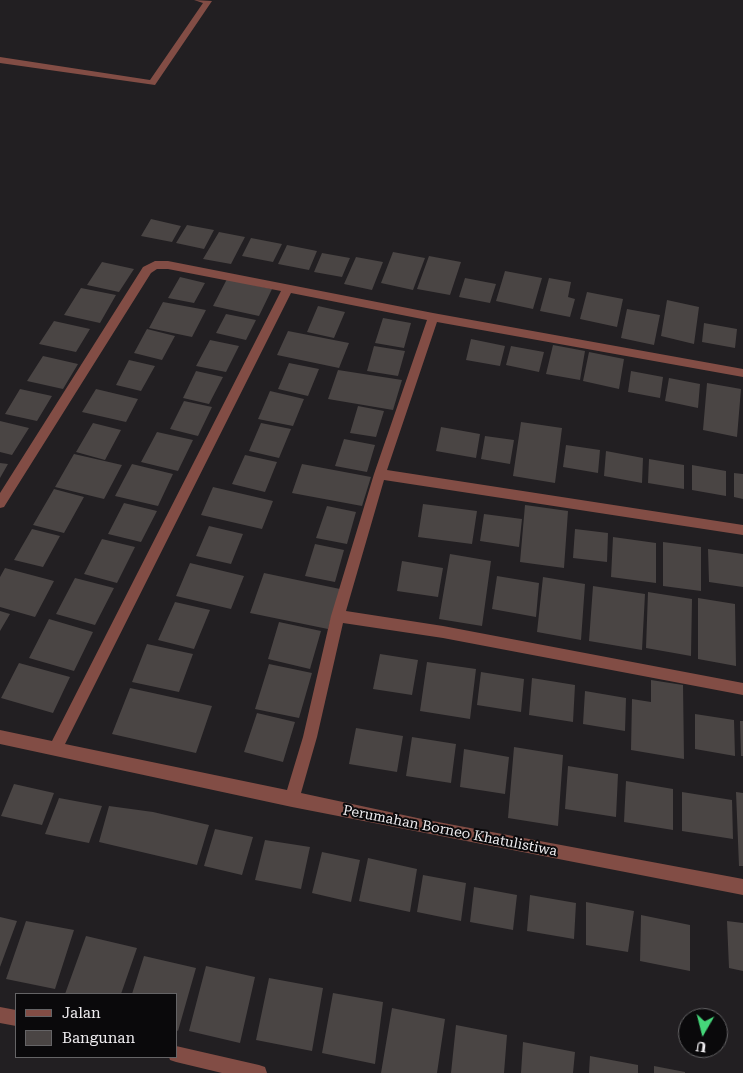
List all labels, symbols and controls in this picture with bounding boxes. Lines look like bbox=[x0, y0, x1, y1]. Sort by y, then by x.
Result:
street label: Perumahan Borneo Khatulistiwa bbox=[341, 802, 559, 860]
legend bbox=[15, 993, 178, 1058]
text: Jalan bbox=[62, 1004, 101, 1022]
north arrow bbox=[678, 1008, 728, 1058]
text: Bangunan bbox=[62, 1029, 135, 1047]
text: U bbox=[695, 1038, 708, 1056]

